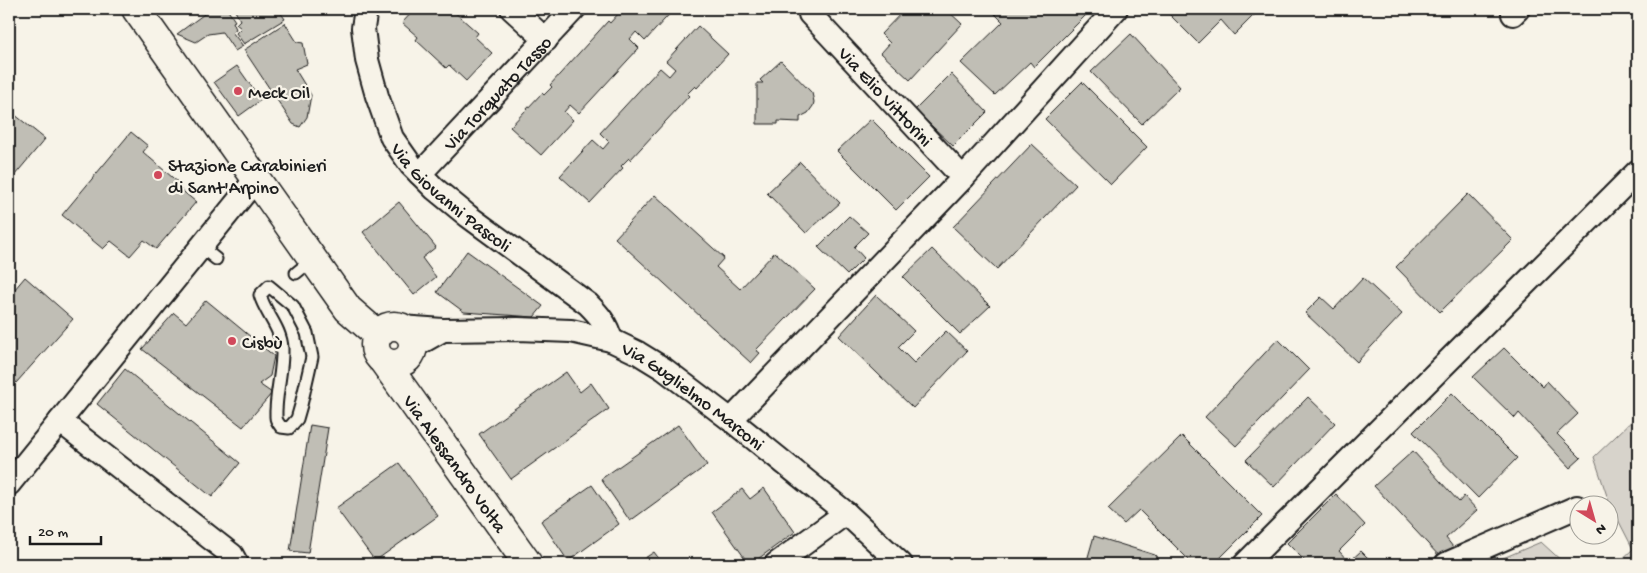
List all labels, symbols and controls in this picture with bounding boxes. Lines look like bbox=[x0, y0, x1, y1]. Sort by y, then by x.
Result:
street label: Via Torquato Tasso bbox=[439, 32, 558, 157]
street label: Via Elio Vittorini bbox=[831, 43, 936, 153]
place label: Meck Oil bbox=[248, 83, 310, 106]
marker: Meck Oil bbox=[232, 85, 244, 97]
street label: Via Giovanni Pascoli bbox=[383, 139, 515, 259]
place label: Stazione Carabinieri di Sant'Arpino bbox=[168, 156, 327, 201]
marker: Stazione Carabinieri di Sant'Arpino bbox=[152, 169, 164, 181]
place label: Cisbù bbox=[242, 333, 282, 356]
marker: Cisbù bbox=[226, 335, 238, 347]
street label: Via Guglielmo Marconi bbox=[616, 338, 768, 457]
street label: Via Alessandro Volta bbox=[396, 391, 511, 540]
north arrow bbox=[1570, 496, 1620, 546]
scale bar bbox=[30, 513, 101, 545]
text: N bbox=[1592, 519, 1609, 538]
text: 20 m bbox=[38, 524, 68, 542]

